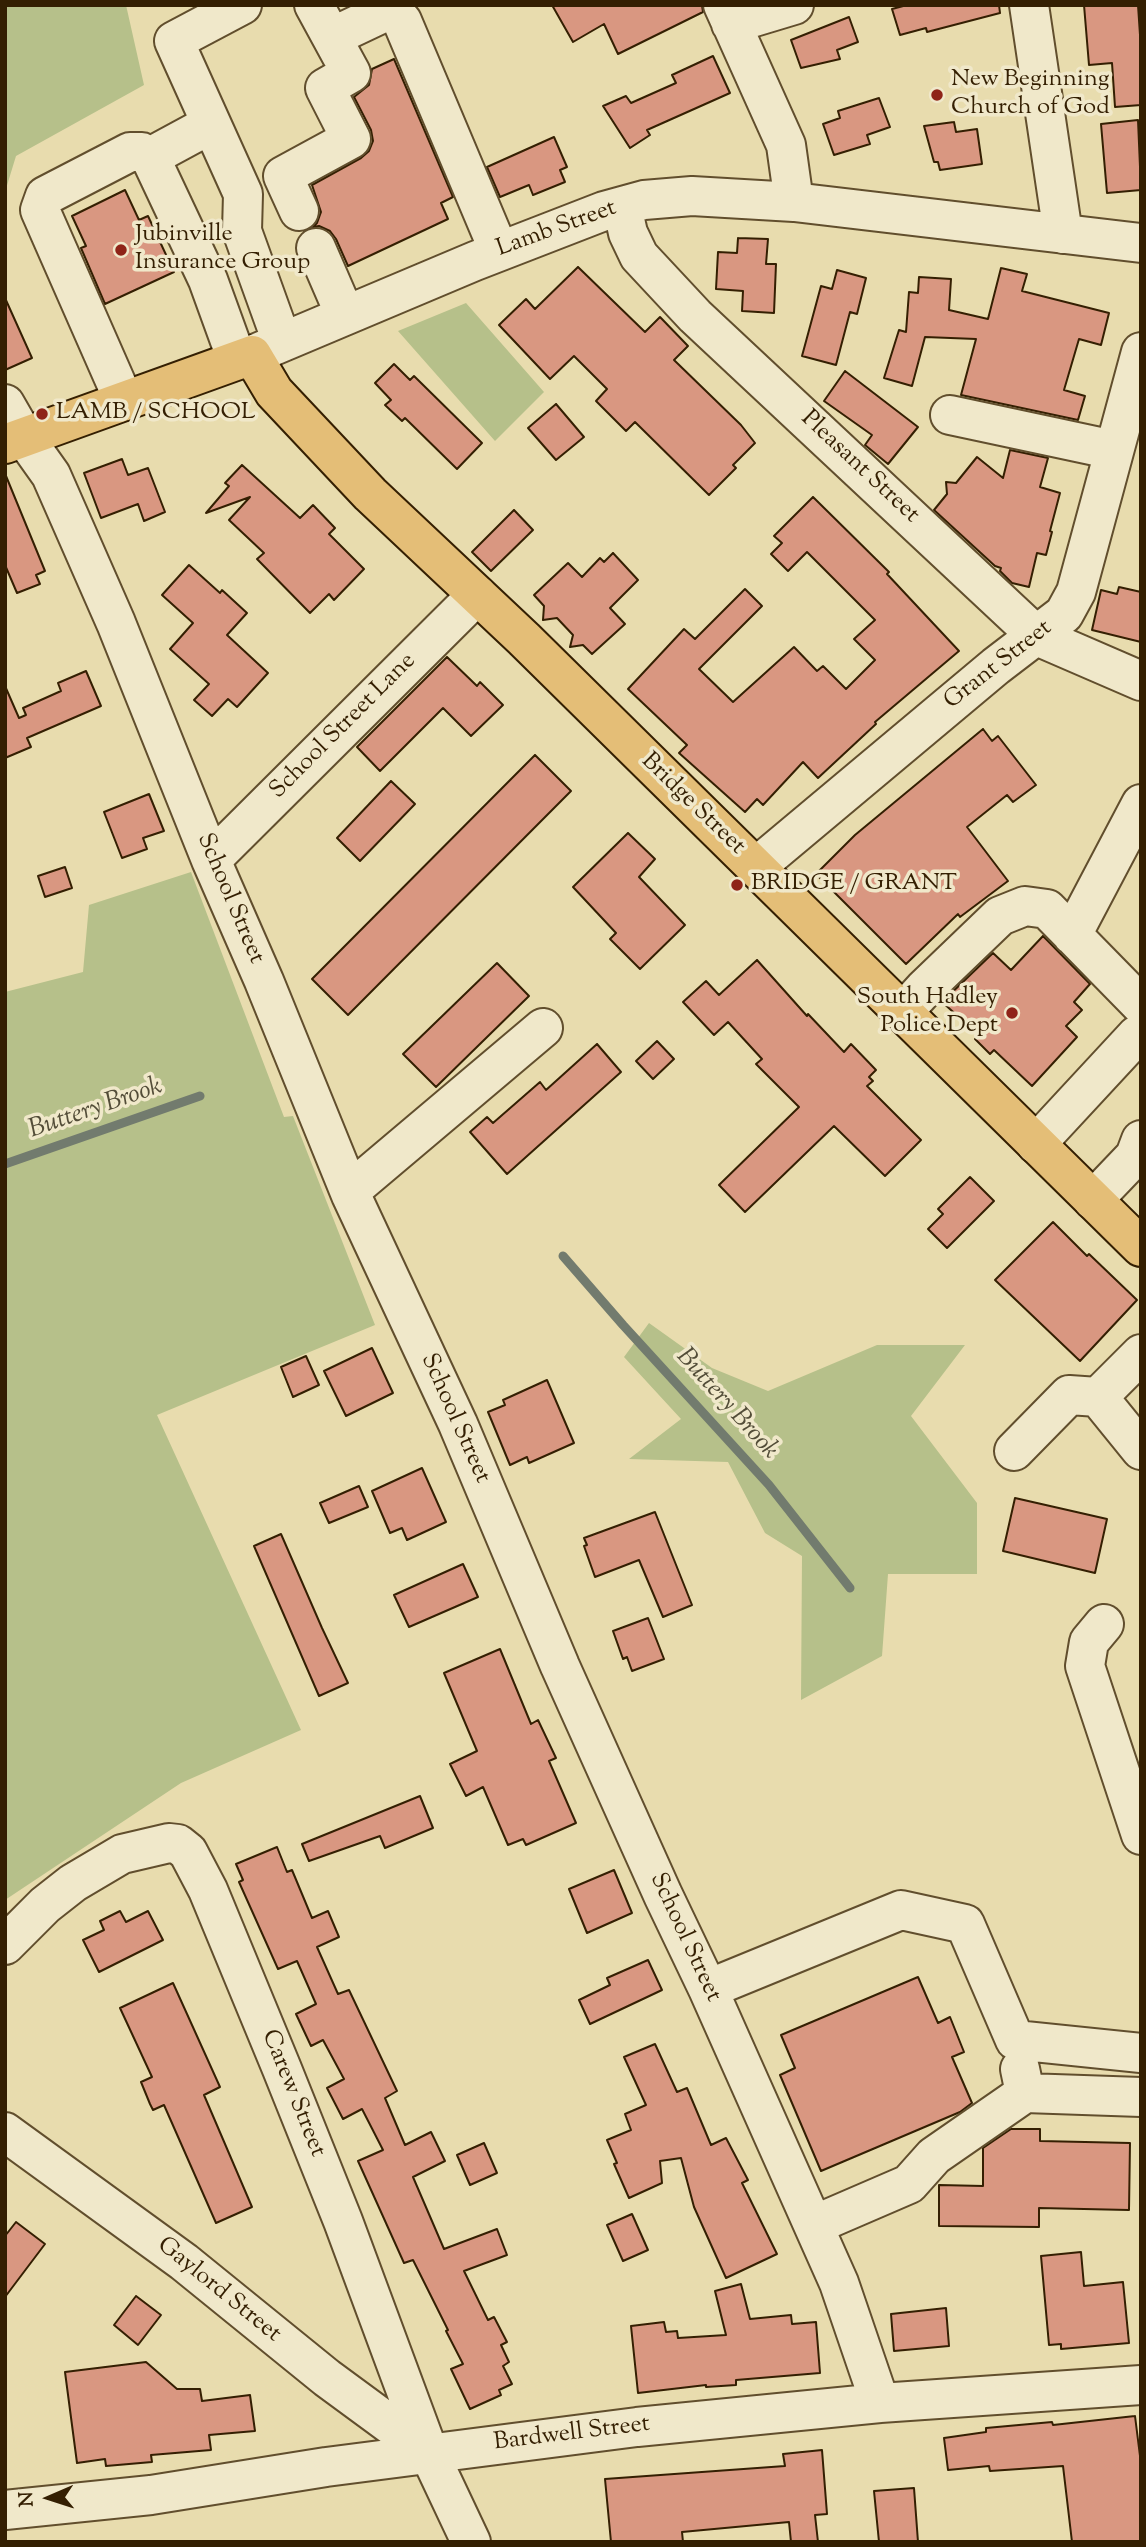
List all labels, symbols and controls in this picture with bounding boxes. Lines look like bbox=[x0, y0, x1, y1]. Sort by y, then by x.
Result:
place label: New Beginning Church of God bbox=[951, 67, 1110, 123]
marker: New Beginning Church of God bbox=[929, 87, 945, 103]
street label: Lamb Street bbox=[493, 195, 621, 265]
place label: Jubinville Insurance Group bbox=[135, 222, 310, 278]
marker: Jubinville Insurance Group bbox=[113, 242, 129, 258]
place label: LAMB / SCHOOL bbox=[56, 400, 255, 428]
marker: LAMB / SCHOOL bbox=[34, 406, 50, 422]
street label: Pleasant Street bbox=[794, 406, 924, 530]
street label: Grant Street bbox=[939, 615, 1059, 717]
street label: School Street Lane bbox=[265, 648, 423, 806]
street label: Bridge Street bbox=[634, 748, 750, 862]
street label: School Street bbox=[189, 829, 269, 969]
place label: BRIDGE / GRANT bbox=[751, 871, 957, 899]
marker: BRIDGE / GRANT bbox=[729, 877, 745, 893]
place label: South Hadley Police Dept bbox=[857, 985, 998, 1041]
marker: South Hadley Police Dept bbox=[1004, 1005, 1020, 1021]
water label: Buttery Brook bbox=[25, 1073, 167, 1147]
water label: Buttery Brook bbox=[668, 1343, 784, 1467]
street label: School Street bbox=[413, 1350, 495, 1488]
street label: School Street bbox=[642, 1869, 726, 2007]
street label: Carew Street bbox=[253, 2026, 331, 2162]
street label: Gaylord Street bbox=[150, 2232, 286, 2350]
street label: Bardwell Street bbox=[492, 2411, 652, 2459]
north arrow bbox=[14, 2463, 84, 2533]
text: N bbox=[14, 2491, 41, 2507]

